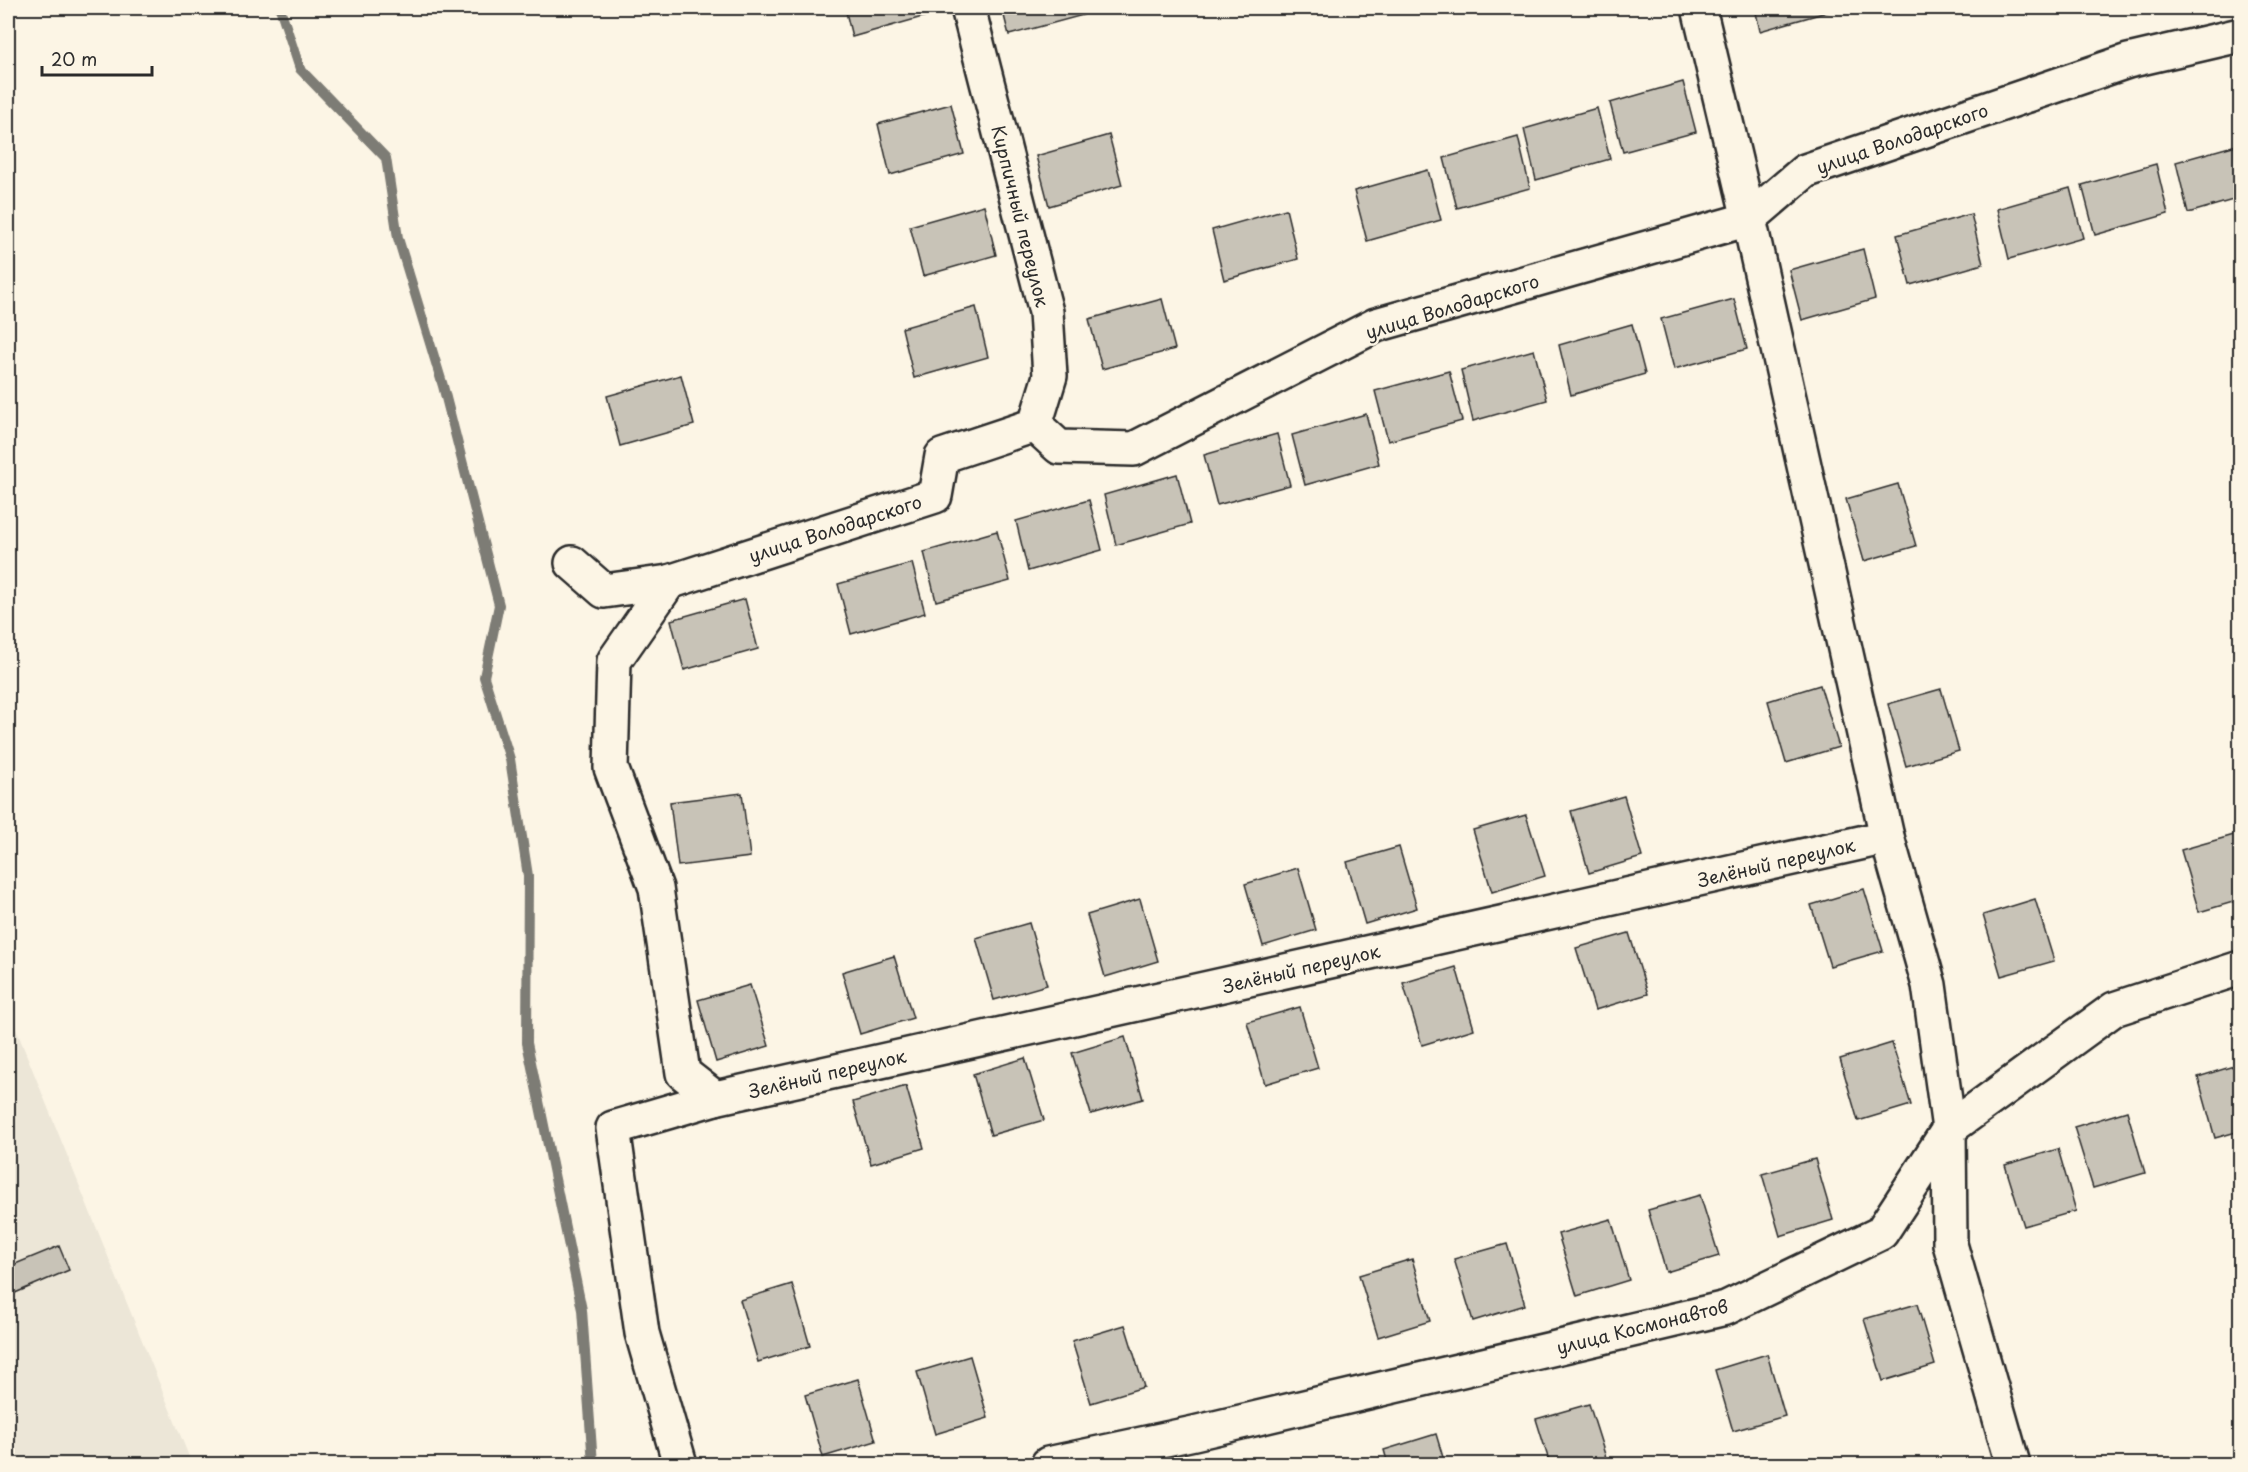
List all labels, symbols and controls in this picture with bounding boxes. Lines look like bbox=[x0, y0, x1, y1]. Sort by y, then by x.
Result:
scale bar bbox=[42, 39, 152, 77]
text: 20 m bbox=[51, 45, 97, 72]
street label: улица Володарского bbox=[1812, 96, 1992, 180]
street label: Кирпичный переулок bbox=[985, 122, 1057, 310]
street label: улица Володарского bbox=[1362, 267, 1542, 345]
street label: улица Володарского bbox=[745, 487, 925, 569]
street label: Зелёный переулок bbox=[1695, 831, 1858, 893]
street label: Зелёный переулок bbox=[1220, 937, 1383, 999]
street label: Зелёный переулок bbox=[746, 1042, 909, 1104]
street label: улица Космонавтов bbox=[1553, 1292, 1731, 1360]

